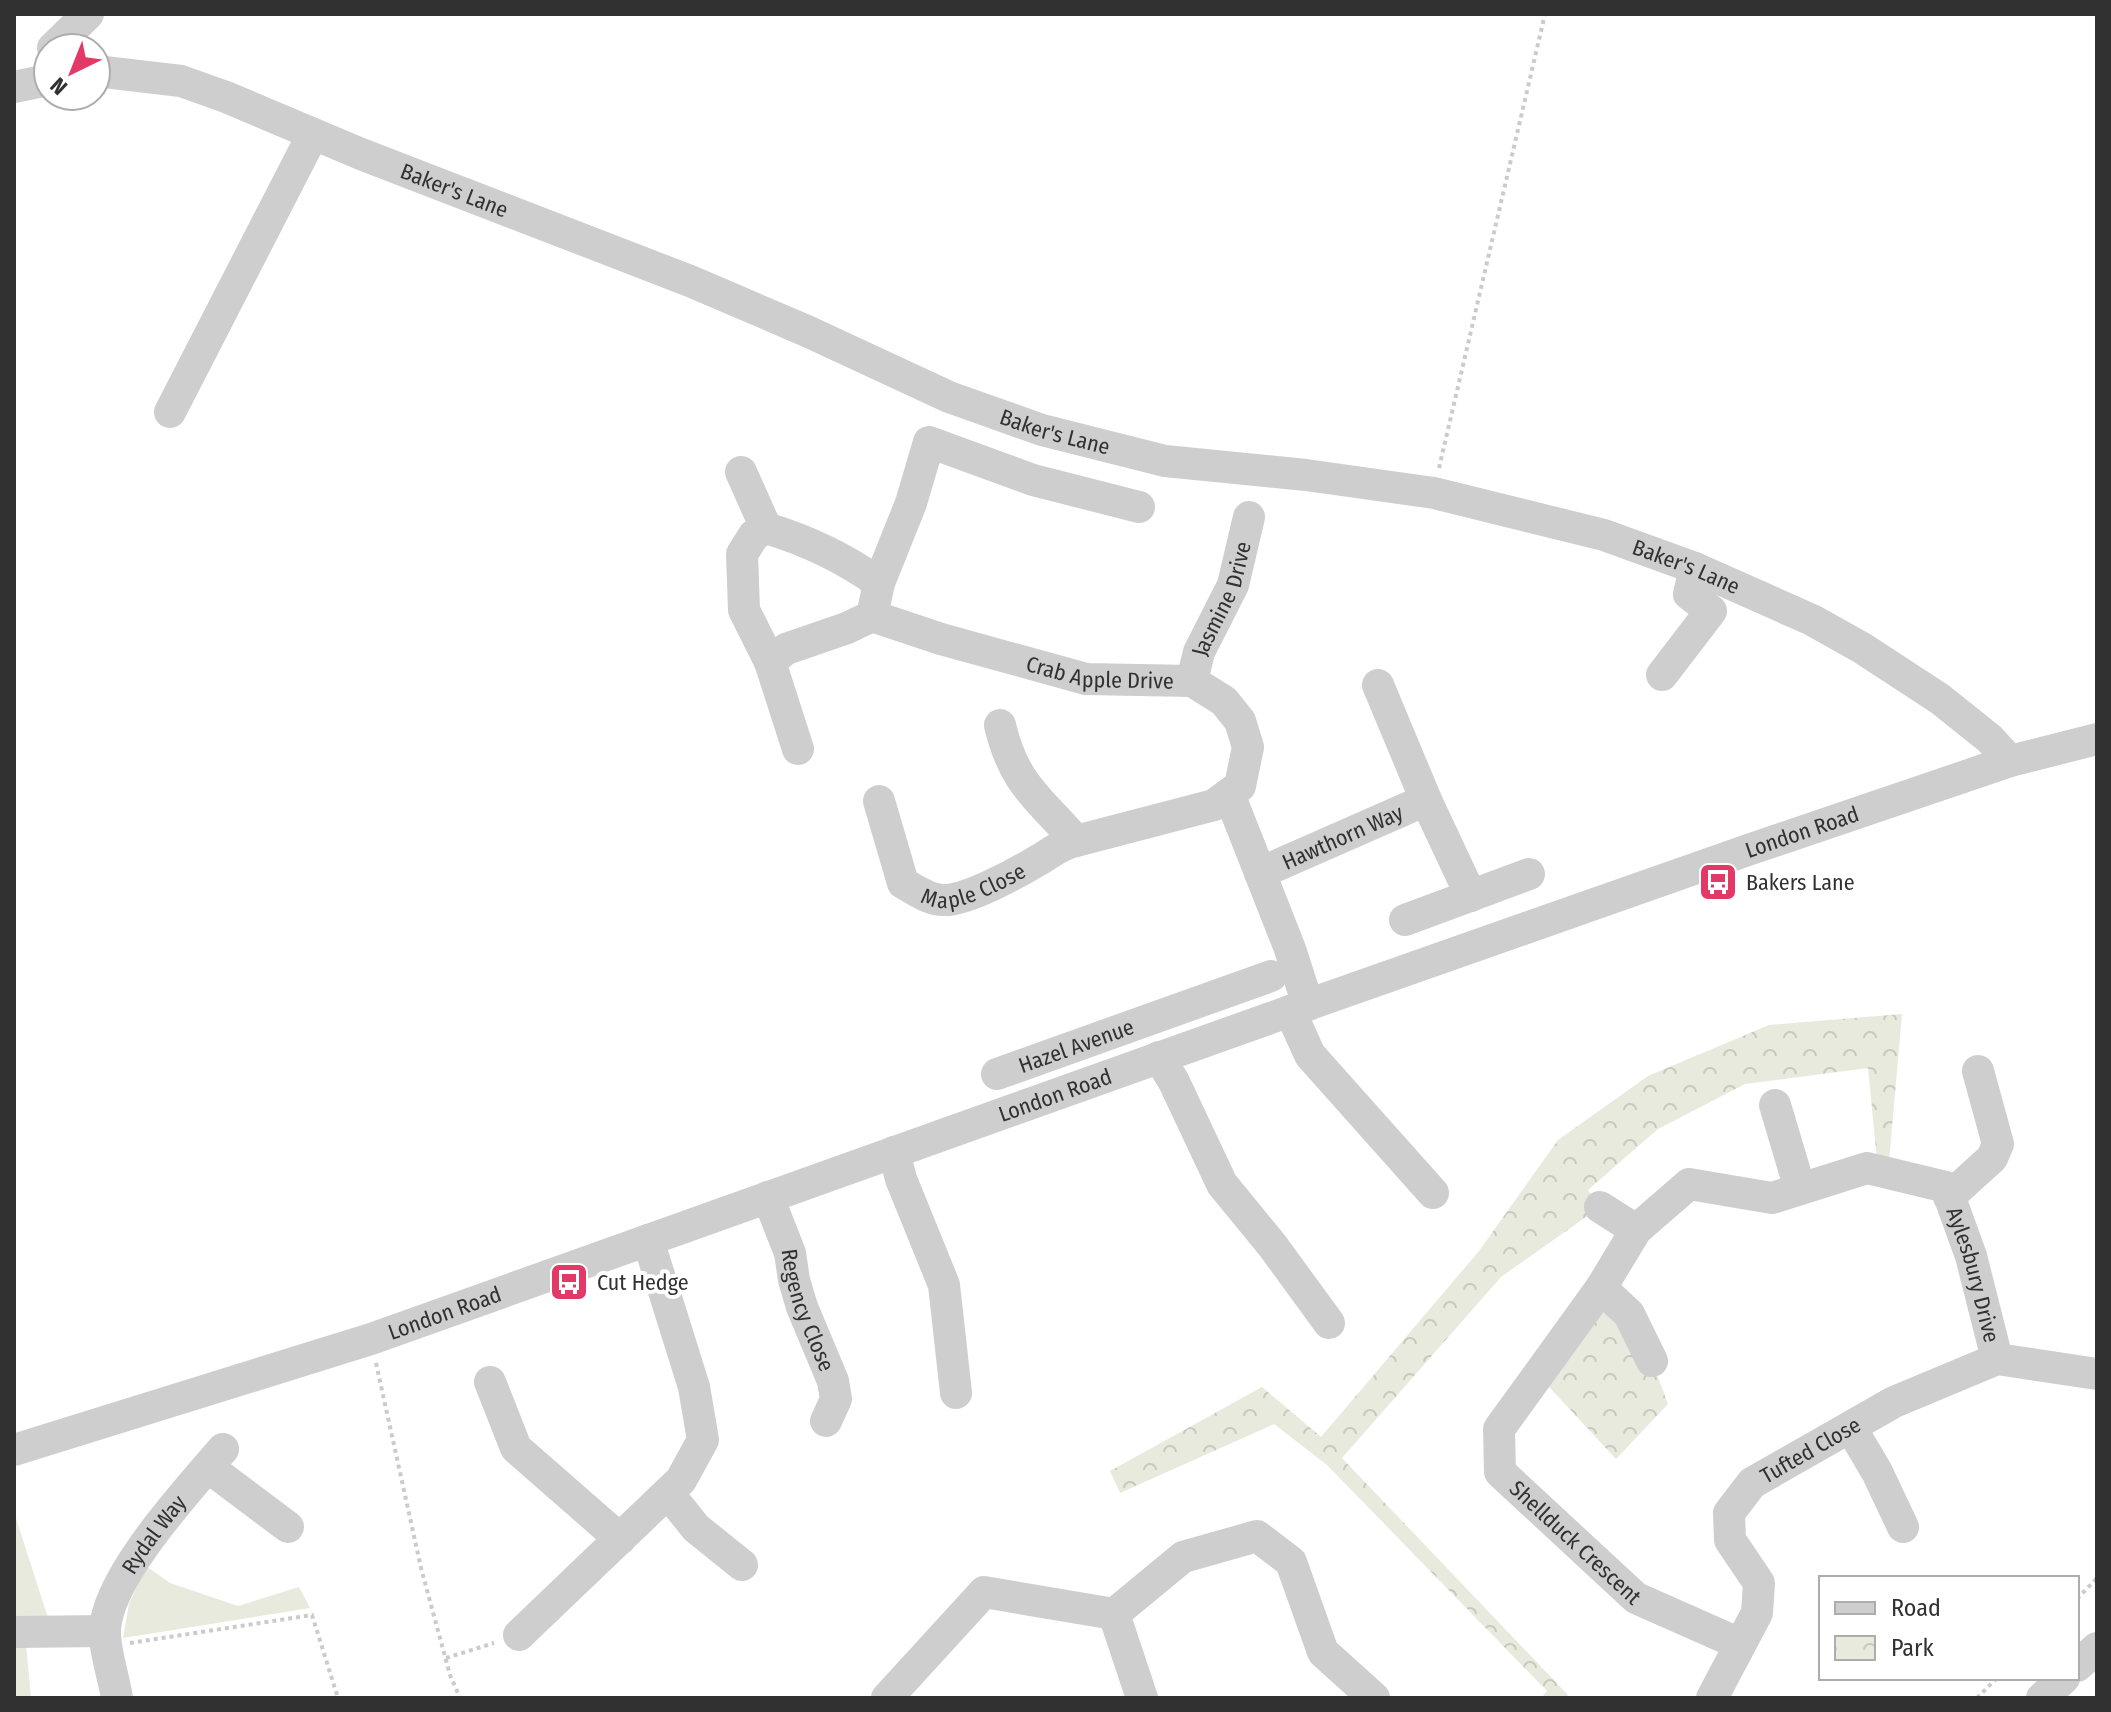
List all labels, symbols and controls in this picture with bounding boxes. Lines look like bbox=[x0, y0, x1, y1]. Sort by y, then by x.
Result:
north arrow bbox=[32, 32, 112, 112]
text: N bbox=[45, 72, 73, 101]
street label: Baker's Lane bbox=[397, 158, 512, 223]
street label: Baker's Lane bbox=[996, 403, 1113, 461]
street label: Baker's Lane bbox=[1629, 533, 1744, 600]
street label: Jasmine Drive bbox=[1186, 539, 1257, 658]
street label: Crab Apple Drive bbox=[1023, 650, 1174, 695]
street label: Hawthorn Way bbox=[1278, 799, 1407, 876]
street label: London Road bbox=[1742, 800, 1862, 864]
street label: Maple Close bbox=[917, 857, 1030, 914]
bus stop icon: Bakers Lane bbox=[1697, 861, 1739, 903]
place label: Bakers Lane bbox=[1746, 869, 1855, 896]
street label: Hazel Avenue bbox=[1015, 1013, 1138, 1079]
street label: London Road bbox=[995, 1063, 1115, 1128]
street label: Aylesbury Drive bbox=[1940, 1203, 2005, 1345]
street label: Regency Close bbox=[776, 1247, 840, 1375]
bus stop icon: Cut Hedge bbox=[548, 1261, 590, 1303]
place label: Cut Hedge bbox=[597, 1269, 689, 1296]
street label: London Road bbox=[385, 1281, 505, 1346]
street label: Tufted Close bbox=[1756, 1411, 1865, 1489]
street label: Shellduck Crescent bbox=[1504, 1475, 1647, 1611]
street label: Rydal Way bbox=[116, 1489, 192, 1579]
legend bbox=[1819, 1576, 2079, 1680]
text: Road bbox=[1891, 1594, 1941, 1622]
text: Park bbox=[1891, 1634, 1934, 1662]

